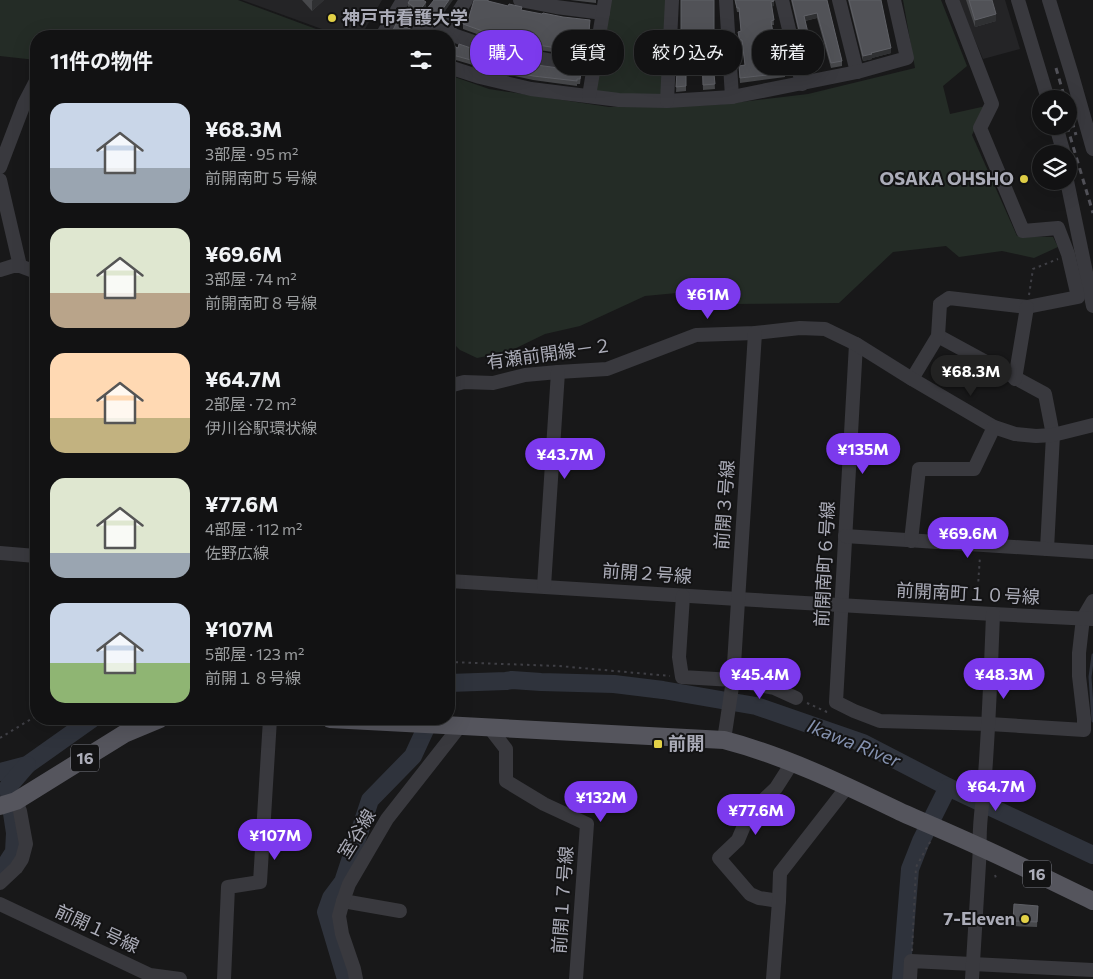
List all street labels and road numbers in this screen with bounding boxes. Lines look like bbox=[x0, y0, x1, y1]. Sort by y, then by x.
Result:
street label: 有瀬前開線－２ bbox=[485, 333, 613, 373]
street label: 前開３号線 bbox=[710, 459, 738, 551]
street label: 前開南町６号線 bbox=[810, 500, 838, 627]
street label: 前開２号線 bbox=[601, 559, 693, 587]
street label: 前開南町１０号線 bbox=[896, 578, 1041, 608]
road number: 16 bbox=[71, 744, 99, 771]
street label: 室谷線 bbox=[333, 805, 380, 862]
street label: 前開１７号線 bbox=[547, 845, 577, 955]
road number: 16 bbox=[1023, 861, 1051, 888]
street label: 前開１号線 bbox=[52, 899, 143, 957]

